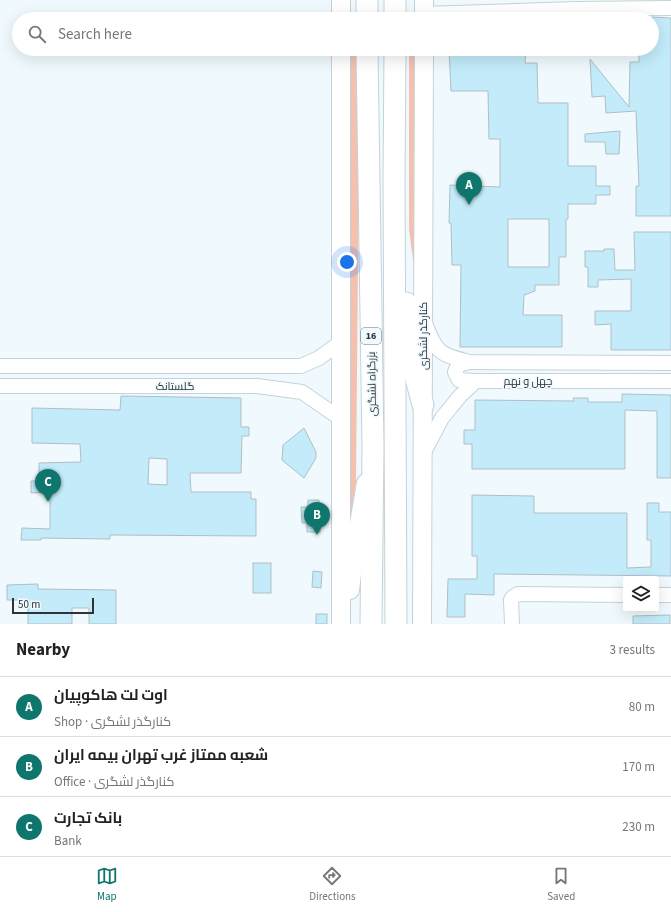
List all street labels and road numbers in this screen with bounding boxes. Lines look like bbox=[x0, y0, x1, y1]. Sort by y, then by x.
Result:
street label: کنارگذر لشگری bbox=[416, 302, 431, 370]
road number: 16 bbox=[361, 328, 381, 344]
street label: بزرگراه لشگری bbox=[364, 351, 380, 417]
street label: چهل و نهم bbox=[504, 374, 552, 389]
street label: گلستانک bbox=[156, 379, 194, 394]

